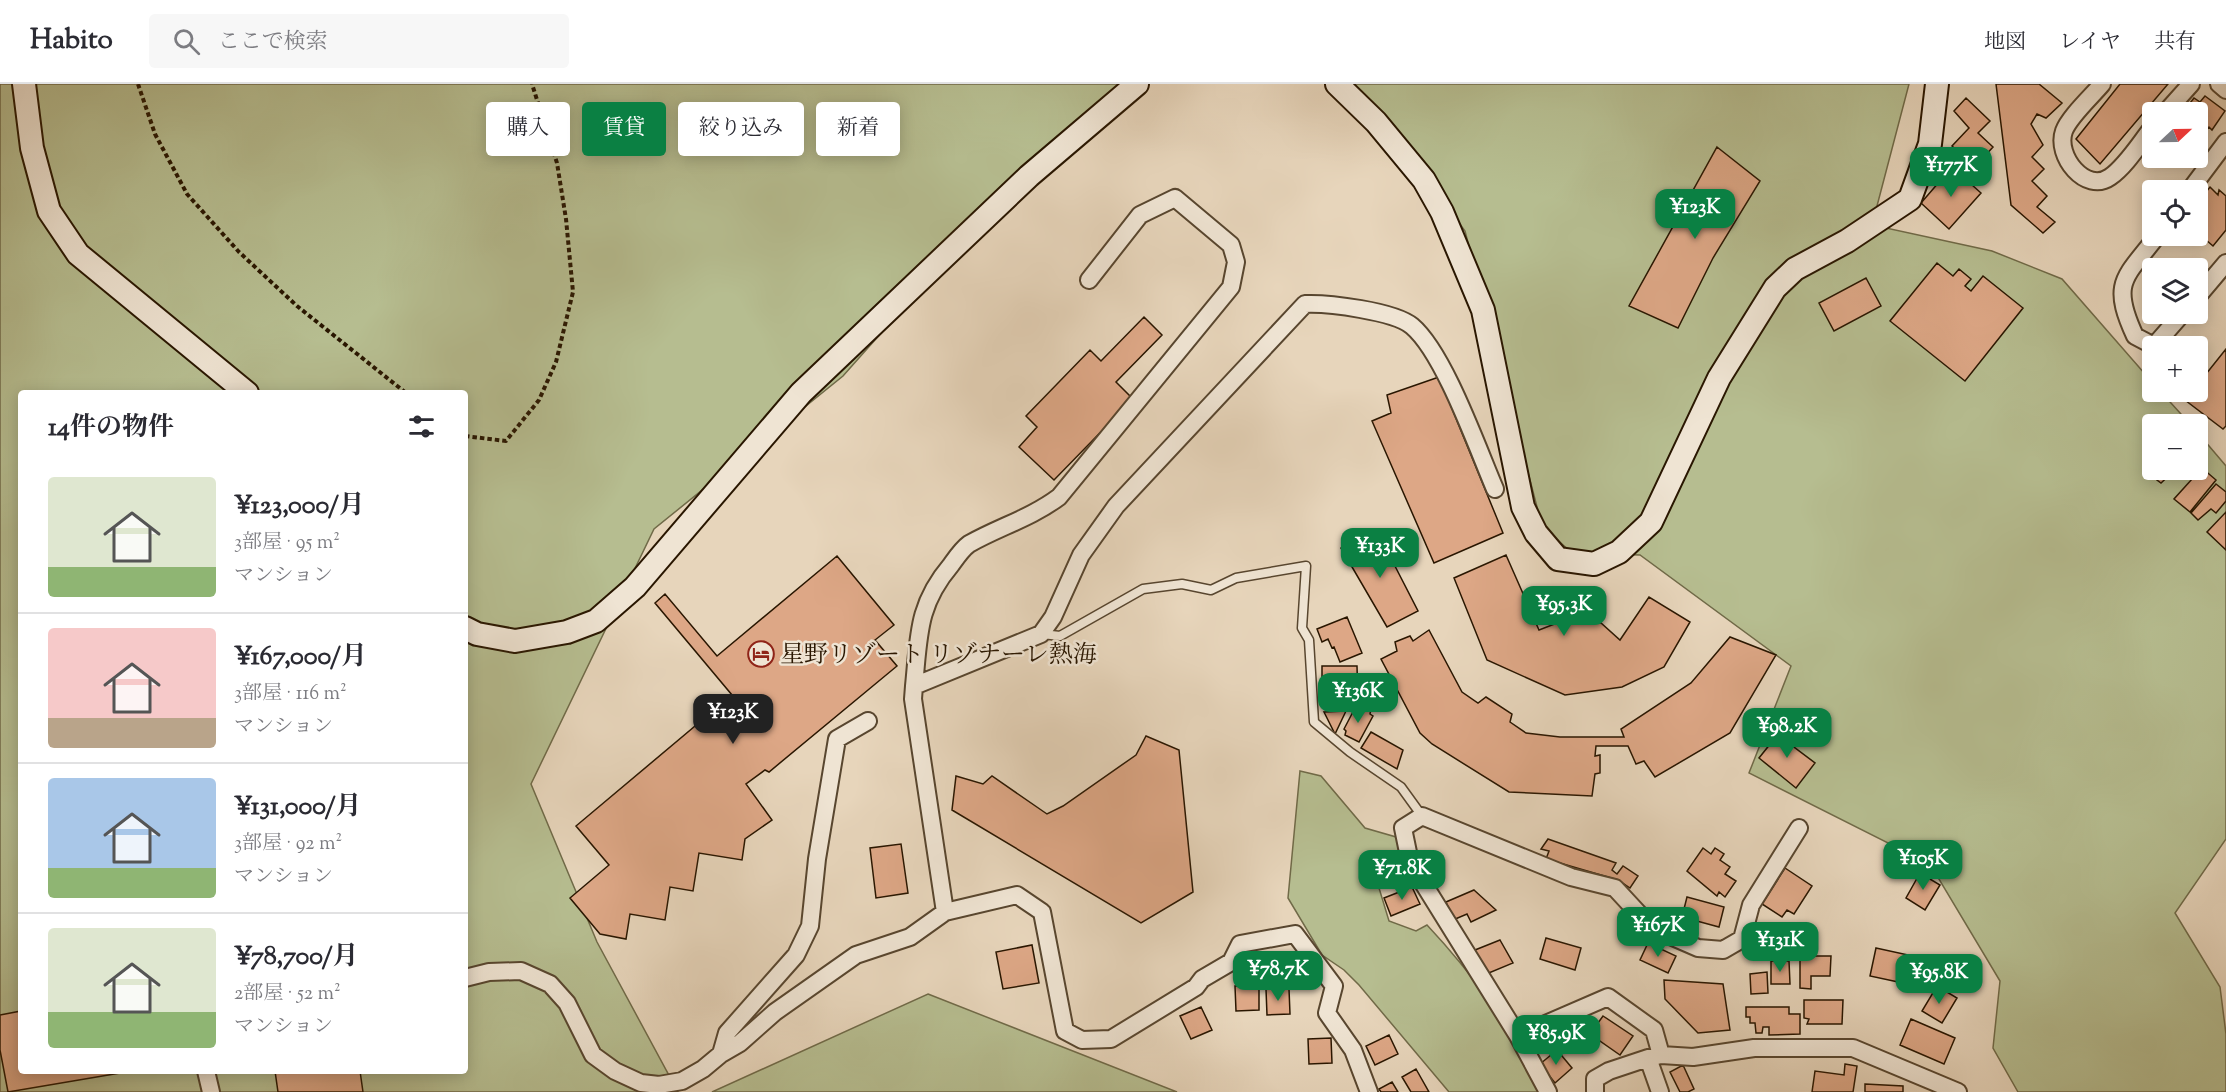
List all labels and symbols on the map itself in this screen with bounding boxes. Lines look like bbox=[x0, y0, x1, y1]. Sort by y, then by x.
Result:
north arrow bbox=[2142, 102, 2208, 168]
pin: ¥177K bbox=[1909, 147, 1993, 198]
pin: ¥123K bbox=[1653, 189, 1737, 240]
pin: ¥133K bbox=[1338, 528, 1422, 579]
pin: ¥95.3K bbox=[1515, 586, 1613, 637]
hotel icon: 星野リゾート リゾナーレ熱海 bbox=[746, 639, 776, 669]
place label: 星野リゾート リゾナーレ熱海 bbox=[780, 639, 1097, 673]
pin: ¥136K bbox=[1316, 673, 1400, 724]
pin: ¥123K bbox=[691, 694, 775, 745]
pin: ¥98.2K bbox=[1738, 708, 1836, 759]
pin: ¥105K bbox=[1881, 840, 1965, 891]
pin: ¥71.8K bbox=[1353, 850, 1451, 901]
pin: ¥167K bbox=[1616, 907, 1700, 958]
pin: ¥131K bbox=[1738, 922, 1822, 973]
pin: ¥78.7K bbox=[1229, 951, 1327, 1002]
pin: ¥95.8K bbox=[1890, 954, 1988, 1005]
pin: ¥85.9K bbox=[1507, 1015, 1605, 1066]

